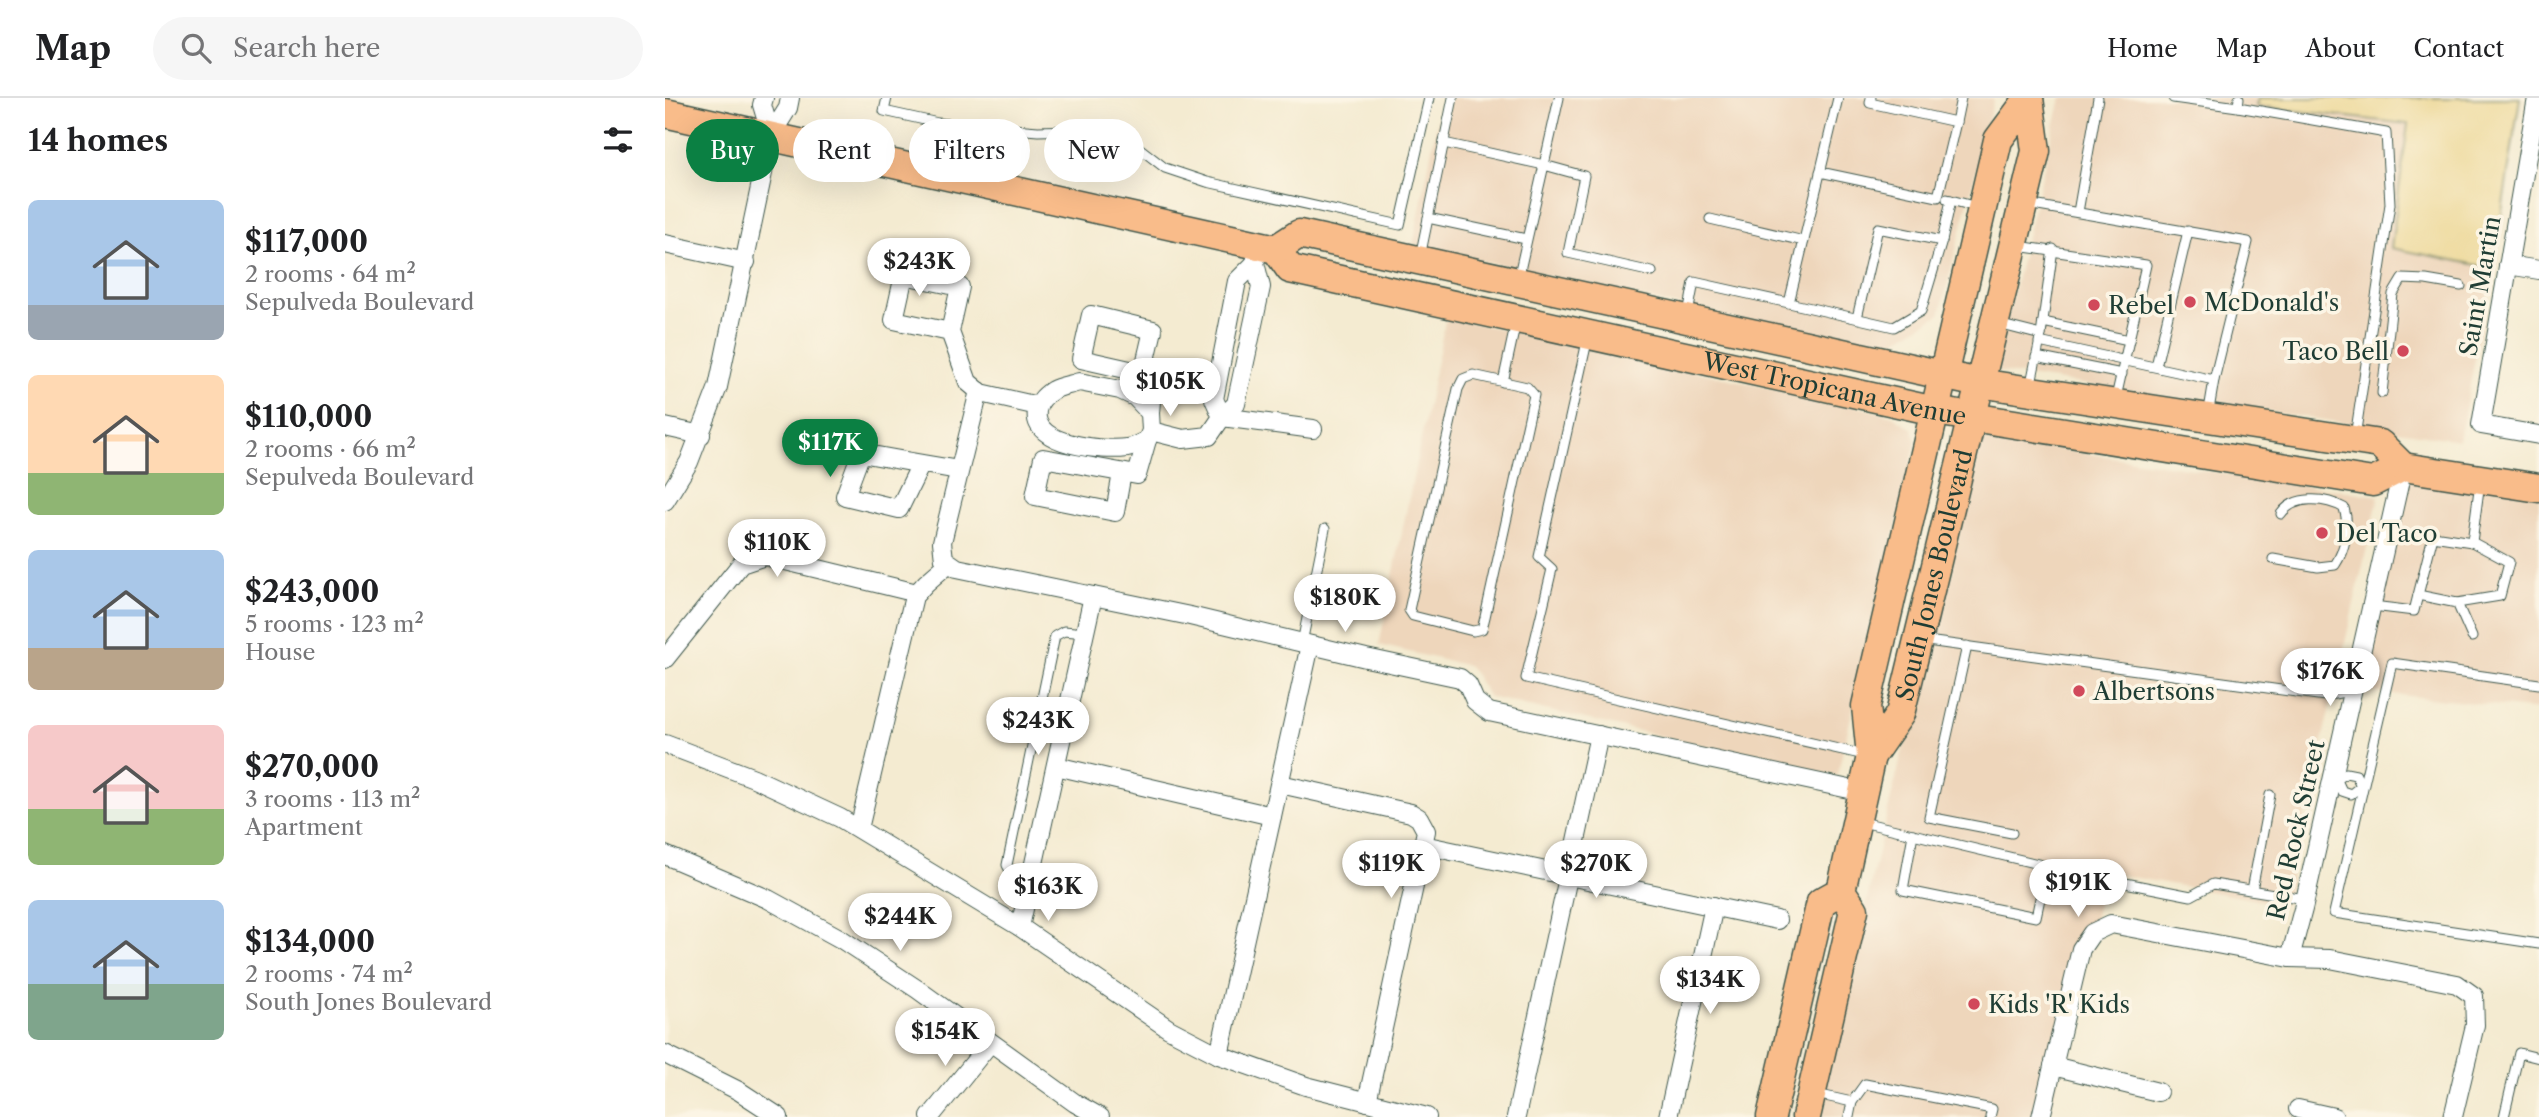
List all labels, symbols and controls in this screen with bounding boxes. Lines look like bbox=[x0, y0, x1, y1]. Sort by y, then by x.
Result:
search box bbox=[153, 17, 643, 80]
text: Map bbox=[35, 28, 111, 69]
icon: search bbox=[177, 29, 215, 67]
text: Search here bbox=[233, 32, 380, 64]
text: Home bbox=[2107, 34, 2178, 63]
text: Map bbox=[2216, 34, 2267, 63]
text: About bbox=[2305, 34, 2376, 63]
text: Contact bbox=[2414, 34, 2504, 63]
chip: Buy bbox=[686, 119, 779, 182]
chip: Rent bbox=[793, 119, 895, 182]
chip: Filters bbox=[909, 119, 1030, 182]
chip: New bbox=[1044, 119, 1144, 182]
icon: filters bbox=[599, 121, 637, 159]
text: 14 homes bbox=[28, 122, 168, 159]
street label: Saint Martin bbox=[2453, 214, 2507, 358]
text: $117,000 bbox=[245, 223, 368, 260]
icon: home bbox=[84, 228, 168, 312]
pin: $243K bbox=[870, 238, 968, 298]
text: $243K bbox=[883, 247, 955, 275]
text: 2 rooms · 64 m² bbox=[245, 260, 416, 288]
text: Sepulveda Boulevard bbox=[245, 288, 474, 316]
place label: McDonald's bbox=[2204, 288, 2339, 317]
place label: Rebel bbox=[2108, 291, 2174, 320]
marker: McDonald's bbox=[2182, 294, 2198, 310]
marker: Rebel bbox=[2086, 297, 2102, 313]
place label: Taco Bell bbox=[2282, 337, 2389, 366]
marker: Taco Bell bbox=[2395, 343, 2411, 359]
street label: West Tropicana Avenue bbox=[1699, 346, 1969, 430]
pin: $105K bbox=[1121, 358, 1219, 418]
text: $105K bbox=[1136, 367, 1204, 395]
text: $110,000 bbox=[245, 398, 372, 435]
icon: home bbox=[84, 403, 168, 487]
pin: $117K bbox=[781, 420, 879, 479]
text: $117K bbox=[798, 428, 862, 456]
text: 2 rooms · 66 m² bbox=[245, 435, 416, 463]
street label: South Jones Boulevard bbox=[1889, 446, 1978, 704]
text: Sepulveda Boulevard bbox=[245, 463, 474, 491]
pin: $110K bbox=[728, 519, 826, 579]
place label: Del Taco bbox=[2336, 519, 2437, 548]
marker: Del Taco bbox=[2314, 525, 2330, 541]
text: $110K bbox=[744, 528, 810, 556]
text: $243,000 bbox=[245, 573, 379, 610]
pin: $180K bbox=[1296, 574, 1394, 634]
icon: home bbox=[84, 578, 168, 662]
text: $180K bbox=[1310, 583, 1380, 611]
text: 5 rooms · 123 m² bbox=[245, 610, 424, 638]
text: House bbox=[245, 638, 315, 666]
pin: $176K bbox=[2281, 648, 2379, 708]
text: $176K bbox=[2297, 657, 2363, 685]
place label: Albertsons bbox=[2092, 677, 2215, 706]
marker: Albertsons bbox=[2071, 683, 2087, 699]
pin: $243K bbox=[989, 698, 1087, 757]
text: $243K bbox=[1002, 706, 1074, 734]
street label: Red Rock Street bbox=[2261, 736, 2331, 923]
text: $270,000 bbox=[245, 748, 379, 785]
icon: home bbox=[84, 753, 168, 837]
text: 3 rooms · 113 m² bbox=[245, 785, 421, 813]
text: Apartment bbox=[245, 813, 363, 841]
pin: $119K bbox=[1342, 840, 1440, 900]
pin: $270K bbox=[1547, 840, 1645, 900]
text: $119K bbox=[1358, 849, 1424, 877]
text: $270K bbox=[1560, 849, 1632, 877]
pin: $191K bbox=[2029, 860, 2127, 919]
pin: $163K bbox=[999, 864, 1097, 923]
text: $191K bbox=[2045, 868, 2111, 896]
text: $163K bbox=[1014, 872, 1082, 900]
pin: $244K bbox=[851, 894, 949, 953]
text: $244K bbox=[864, 902, 936, 930]
text: $134,000 bbox=[245, 923, 375, 960]
icon: home bbox=[84, 928, 168, 1012]
pin: $134K bbox=[1661, 956, 1759, 1016]
text: 2 rooms · 74 m² bbox=[245, 960, 413, 988]
text: $134K bbox=[1676, 965, 1744, 993]
text: South Jones Boulevard bbox=[245, 988, 492, 1016]
place label: Kids 'R' Kids bbox=[1988, 990, 2130, 1019]
marker: Kids 'R' Kids bbox=[1966, 996, 1982, 1012]
pin: $154K bbox=[896, 1009, 994, 1068]
text: $154K bbox=[911, 1017, 979, 1045]

